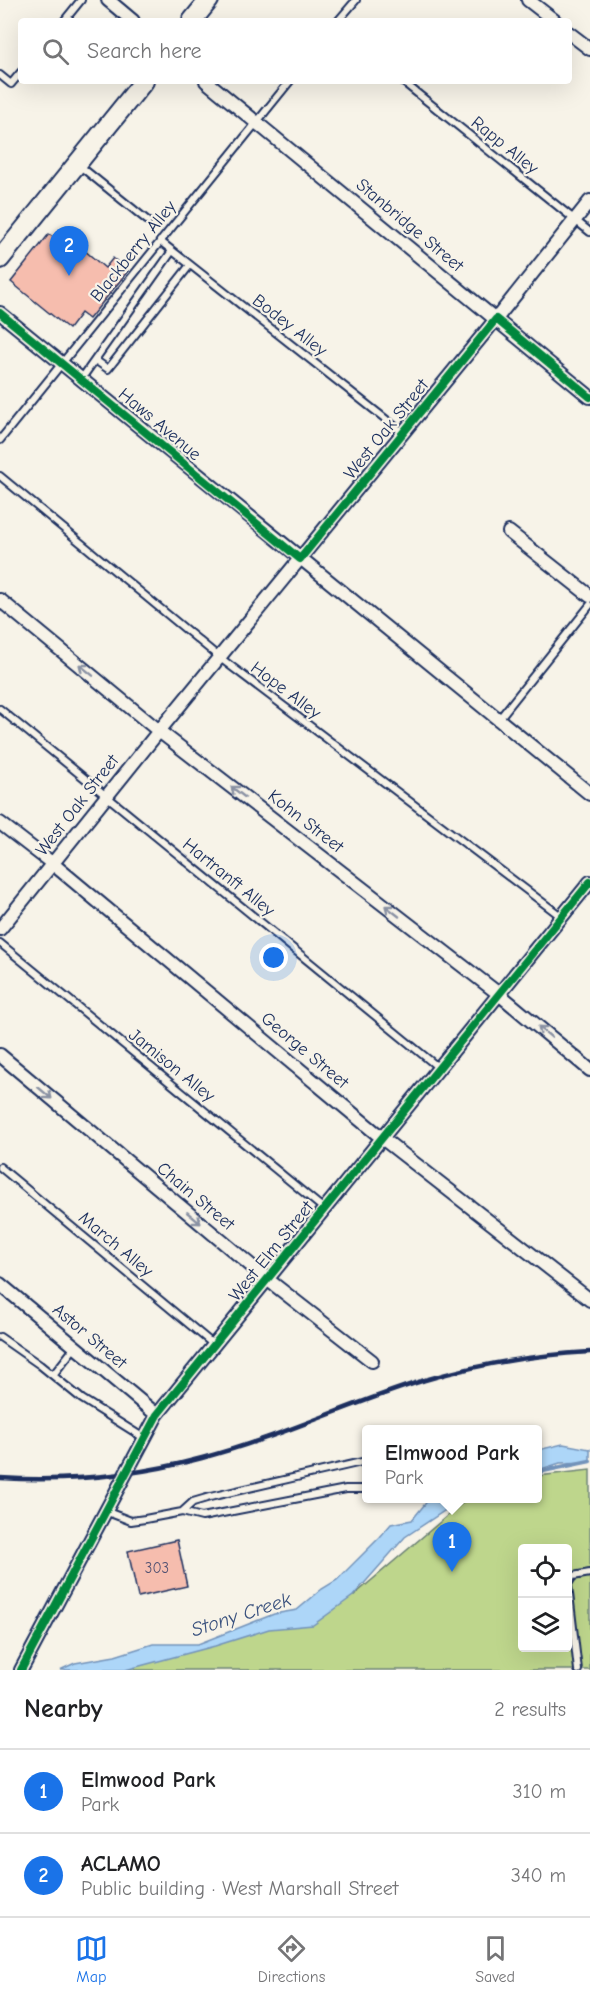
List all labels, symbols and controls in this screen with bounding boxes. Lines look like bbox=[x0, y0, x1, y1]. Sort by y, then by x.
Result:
search box bbox=[18, 18, 572, 84]
icon: search bbox=[39, 35, 72, 68]
text: Search here bbox=[87, 38, 202, 64]
street label: Rapp Alley bbox=[467, 112, 543, 179]
street label: Stanbridge Street bbox=[352, 174, 468, 277]
street label: Blackberry Alley bbox=[86, 196, 181, 306]
pin: 2 bbox=[50, 226, 88, 276]
street label: Bodey Alley bbox=[248, 290, 332, 362]
street label: West Oak Street bbox=[340, 374, 434, 484]
street label: Haws Avenue bbox=[114, 384, 205, 465]
street label: Hope Alley bbox=[246, 657, 326, 724]
one-way arrow bbox=[78, 664, 94, 677]
street label: West Oak Street bbox=[31, 750, 124, 860]
street label: Kohn Street bbox=[264, 785, 348, 858]
one-way arrow bbox=[230, 786, 246, 799]
street label: Hartranft Alley bbox=[178, 834, 280, 921]
one-way arrow bbox=[385, 905, 401, 918]
your location bbox=[259, 943, 288, 972]
street label: George Street bbox=[257, 1008, 353, 1094]
street label: Jamison Alley bbox=[124, 1024, 220, 1107]
one-way arrow bbox=[537, 1026, 553, 1039]
one-way arrow bbox=[37, 1086, 53, 1099]
street label: Chain Street bbox=[152, 1158, 240, 1236]
street label: West Elm Street bbox=[225, 1196, 319, 1306]
street label: March Alley bbox=[74, 1207, 158, 1282]
one-way arrow bbox=[186, 1211, 201, 1225]
street label: Astor Street bbox=[48, 1299, 132, 1374]
popup bbox=[362, 1425, 542, 1503]
text: Elmwood Park bbox=[385, 1440, 519, 1466]
text: Park bbox=[385, 1466, 423, 1489]
pin: 1 bbox=[432, 1522, 472, 1572]
map controls bbox=[518, 1544, 572, 1652]
button: locate bbox=[518, 1544, 572, 1598]
house number: 303 bbox=[145, 1559, 169, 1577]
water label: Stony Creek bbox=[188, 1587, 294, 1641]
button: layers bbox=[518, 1598, 572, 1652]
text: Nearby bbox=[24, 1694, 103, 1724]
text: 2 results bbox=[494, 1698, 566, 1721]
text: Elmwood Park bbox=[81, 1767, 215, 1793]
text: 1 bbox=[40, 1780, 47, 1803]
text: 310 m bbox=[513, 1780, 566, 1803]
text: Park bbox=[81, 1793, 119, 1816]
text: ACLAMO bbox=[81, 1851, 161, 1877]
text: 2 bbox=[39, 1864, 48, 1887]
text: 340 m bbox=[511, 1864, 566, 1887]
text: Public building · West Marshall Street bbox=[81, 1877, 399, 1900]
tab: Map bbox=[75, 1932, 108, 1986]
tab: Directions bbox=[258, 1932, 325, 1986]
tab: Saved bbox=[475, 1932, 515, 1986]

